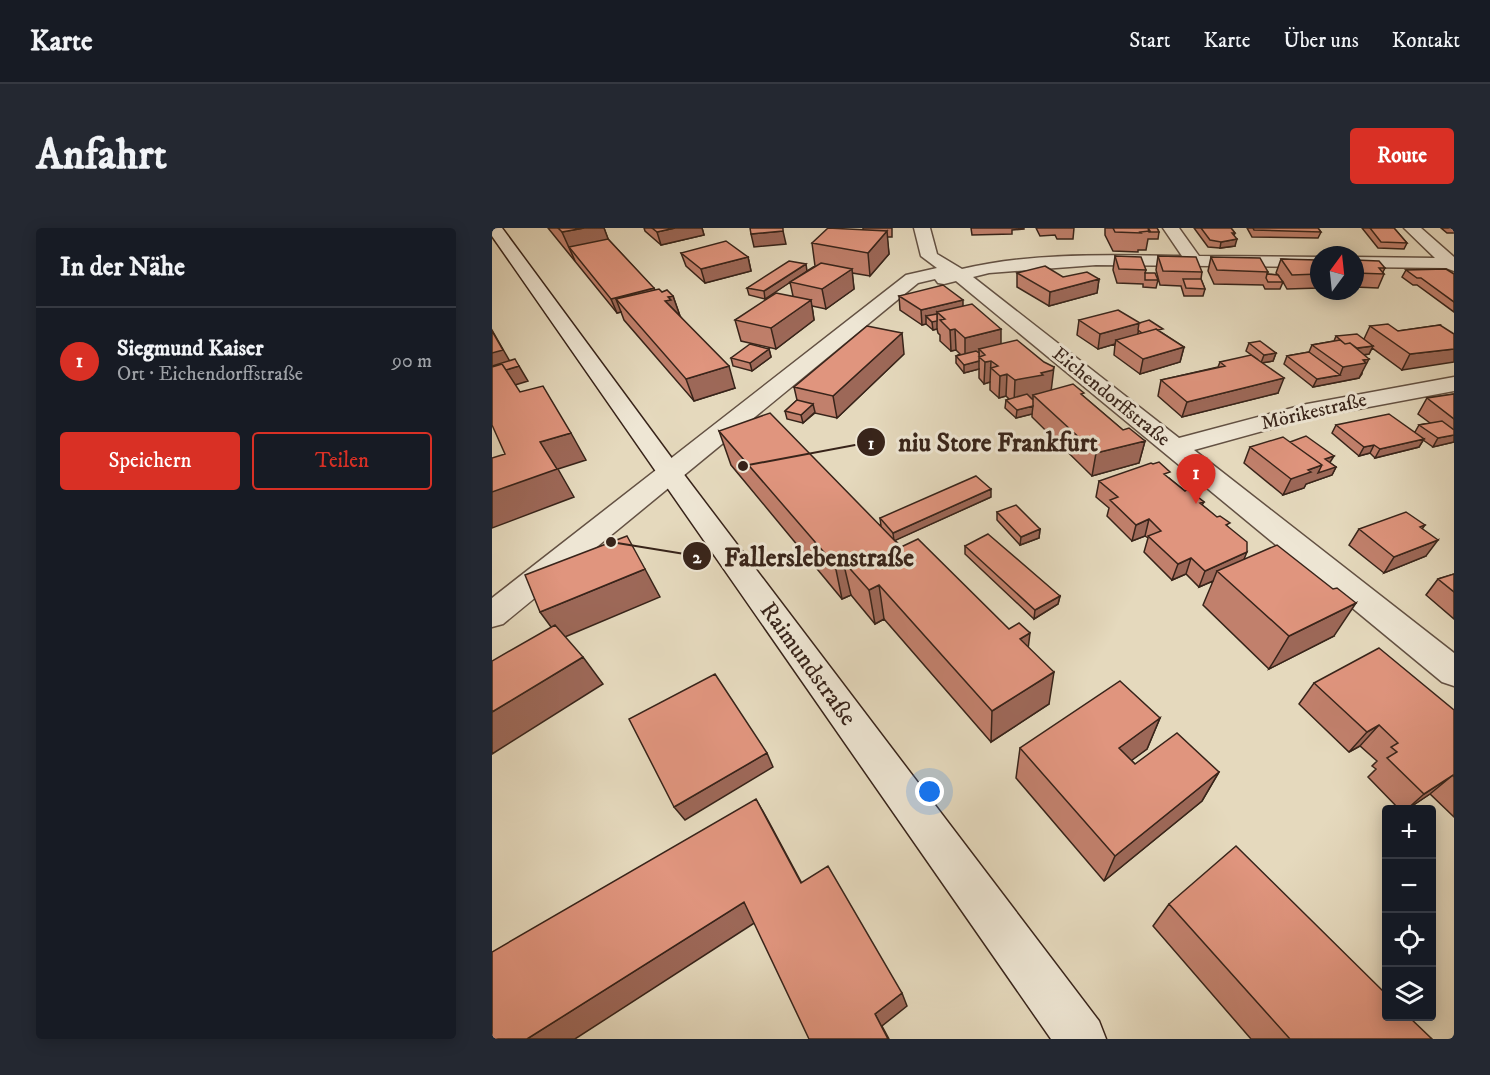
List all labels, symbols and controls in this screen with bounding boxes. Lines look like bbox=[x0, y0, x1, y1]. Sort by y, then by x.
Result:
text: Karte bbox=[30, 24, 93, 59]
text: Start bbox=[1129, 28, 1171, 54]
text: Karte bbox=[1204, 28, 1250, 54]
text: Über uns bbox=[1283, 28, 1359, 54]
text: Kontakt bbox=[1392, 28, 1460, 54]
button: Route bbox=[1350, 128, 1454, 184]
text: Anfahrt bbox=[36, 130, 167, 182]
north arrow bbox=[1310, 246, 1364, 300]
text: In der Nähe bbox=[60, 251, 185, 284]
text: Siegmund Kaiser bbox=[117, 335, 263, 362]
street label: Eichendorffstraße bbox=[1047, 342, 1175, 452]
text: 1 bbox=[76, 349, 83, 374]
text: 90 m bbox=[392, 349, 432, 374]
text: Ort · Eichendorffstraße bbox=[117, 362, 303, 387]
street label: Mörikestraße bbox=[1259, 388, 1369, 436]
callout: niu Store Frankfurt bbox=[856, 420, 1109, 464]
text: niu Store Frankfurt bbox=[898, 427, 1098, 460]
button: Speichern bbox=[60, 432, 240, 490]
button: Teilen bbox=[252, 432, 432, 490]
text: 1 bbox=[868, 433, 875, 455]
pin: 1 bbox=[1176, 454, 1216, 504]
callout: Fallerslebenstraße bbox=[682, 534, 926, 578]
text: Fallerslebenstraße bbox=[724, 542, 914, 575]
text: 2 bbox=[693, 547, 703, 569]
street label: Raimundstraße bbox=[753, 596, 863, 732]
your location bbox=[915, 777, 944, 806]
map controls bbox=[1382, 805, 1436, 1021]
button: + bbox=[1382, 805, 1436, 859]
button: − bbox=[1382, 859, 1436, 913]
button: locate bbox=[1382, 913, 1436, 967]
button: layers bbox=[1382, 967, 1436, 1021]

